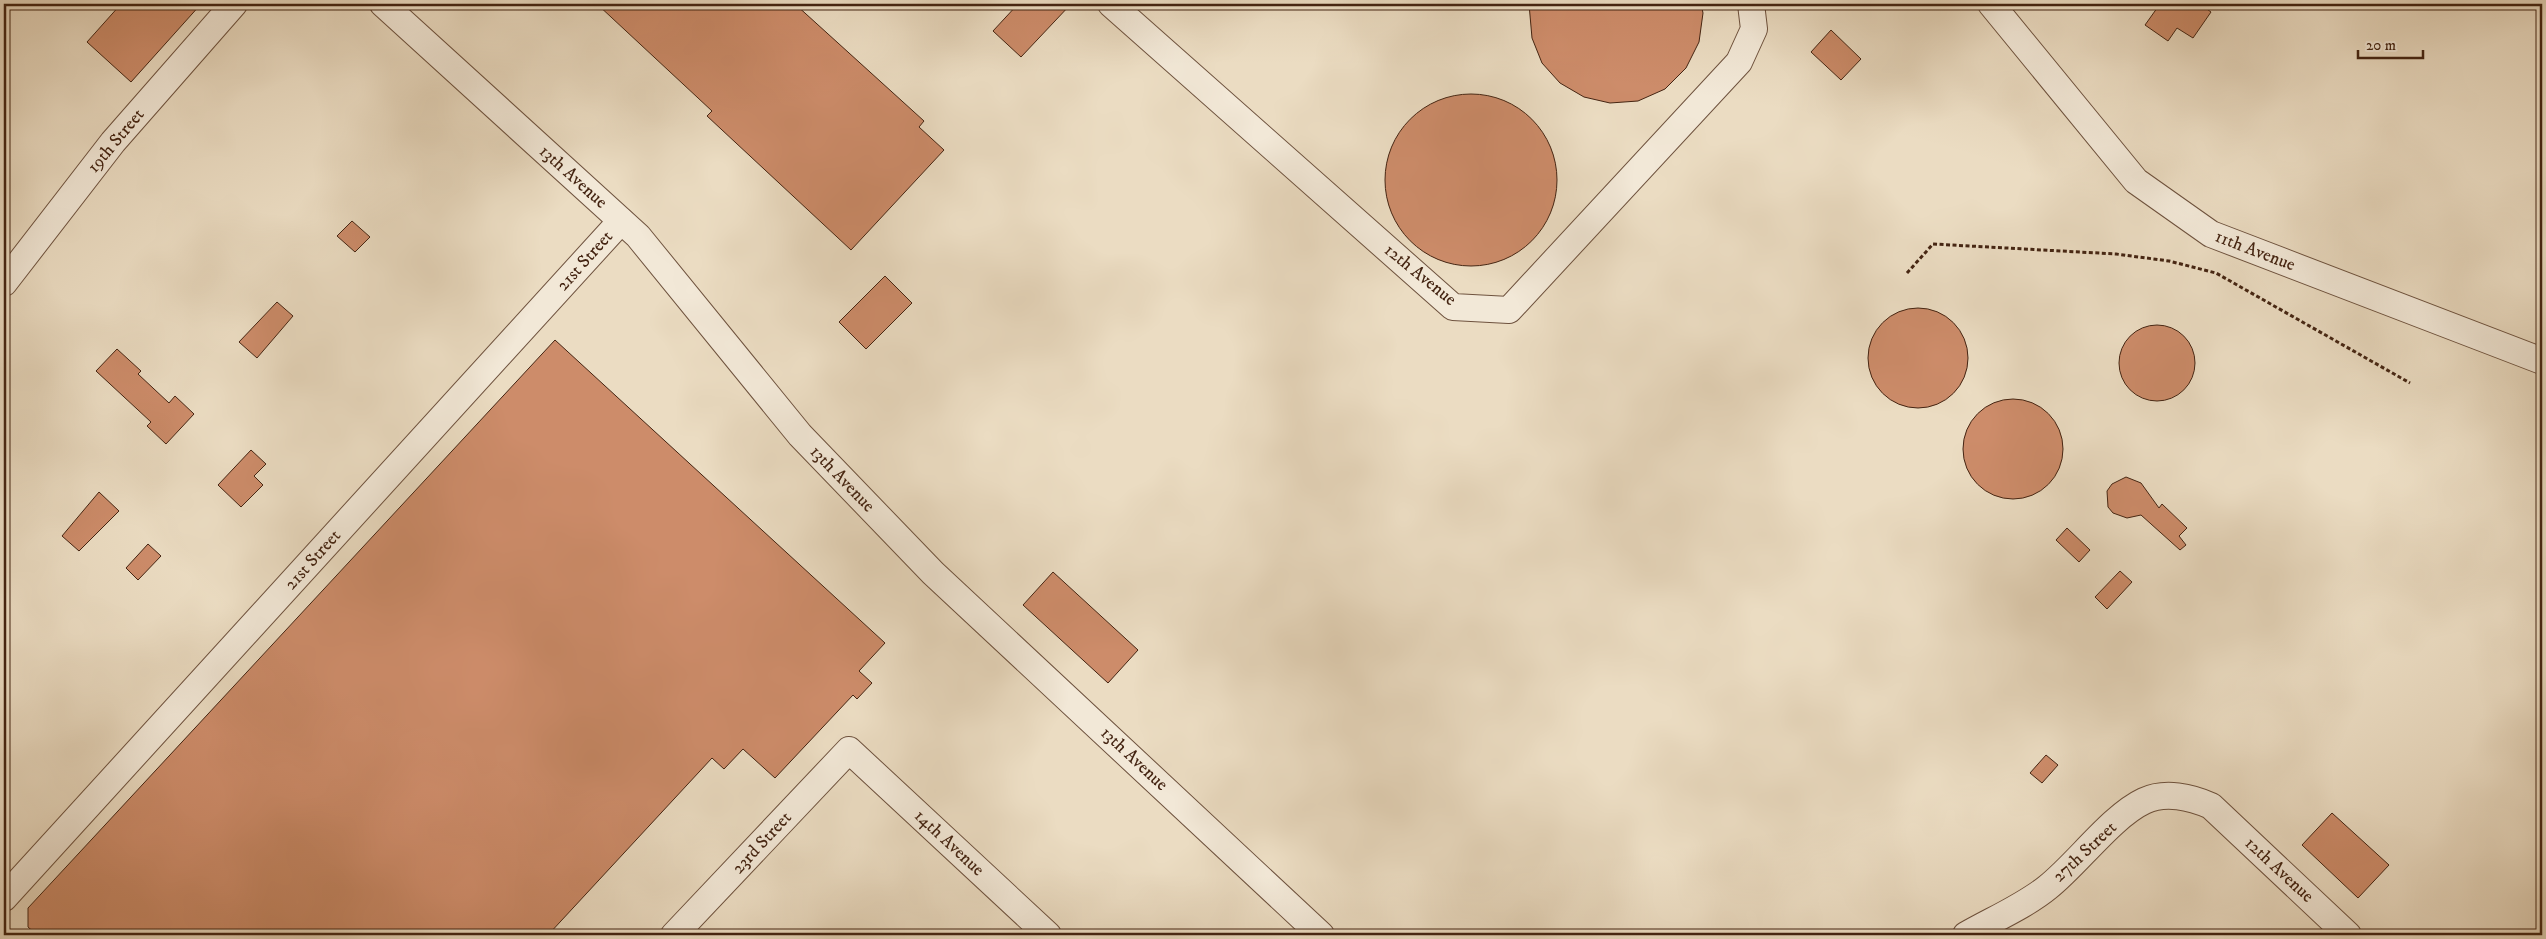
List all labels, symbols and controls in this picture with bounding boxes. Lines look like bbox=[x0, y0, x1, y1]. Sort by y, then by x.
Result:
scale bar bbox=[2358, 28, 2424, 60]
text: 20 m bbox=[2366, 36, 2396, 55]
street label: 19th Street bbox=[83, 104, 149, 178]
street label: 13th Avenue bbox=[534, 141, 612, 213]
street label: 21st Street bbox=[552, 226, 618, 296]
street label: 11th Avenue bbox=[2212, 226, 2298, 276]
street label: 12th Avenue bbox=[1379, 239, 1461, 311]
street label: 13th Avenue bbox=[805, 441, 879, 517]
street label: 21st Street bbox=[280, 525, 346, 595]
street label: 13th Avenue bbox=[1096, 722, 1172, 796]
street label: 14th Avenue bbox=[909, 805, 989, 881]
street label: 23rd Street bbox=[727, 807, 797, 879]
street label: 27th Street bbox=[2048, 817, 2122, 887]
street label: 12th Avenue bbox=[2240, 832, 2318, 908]

